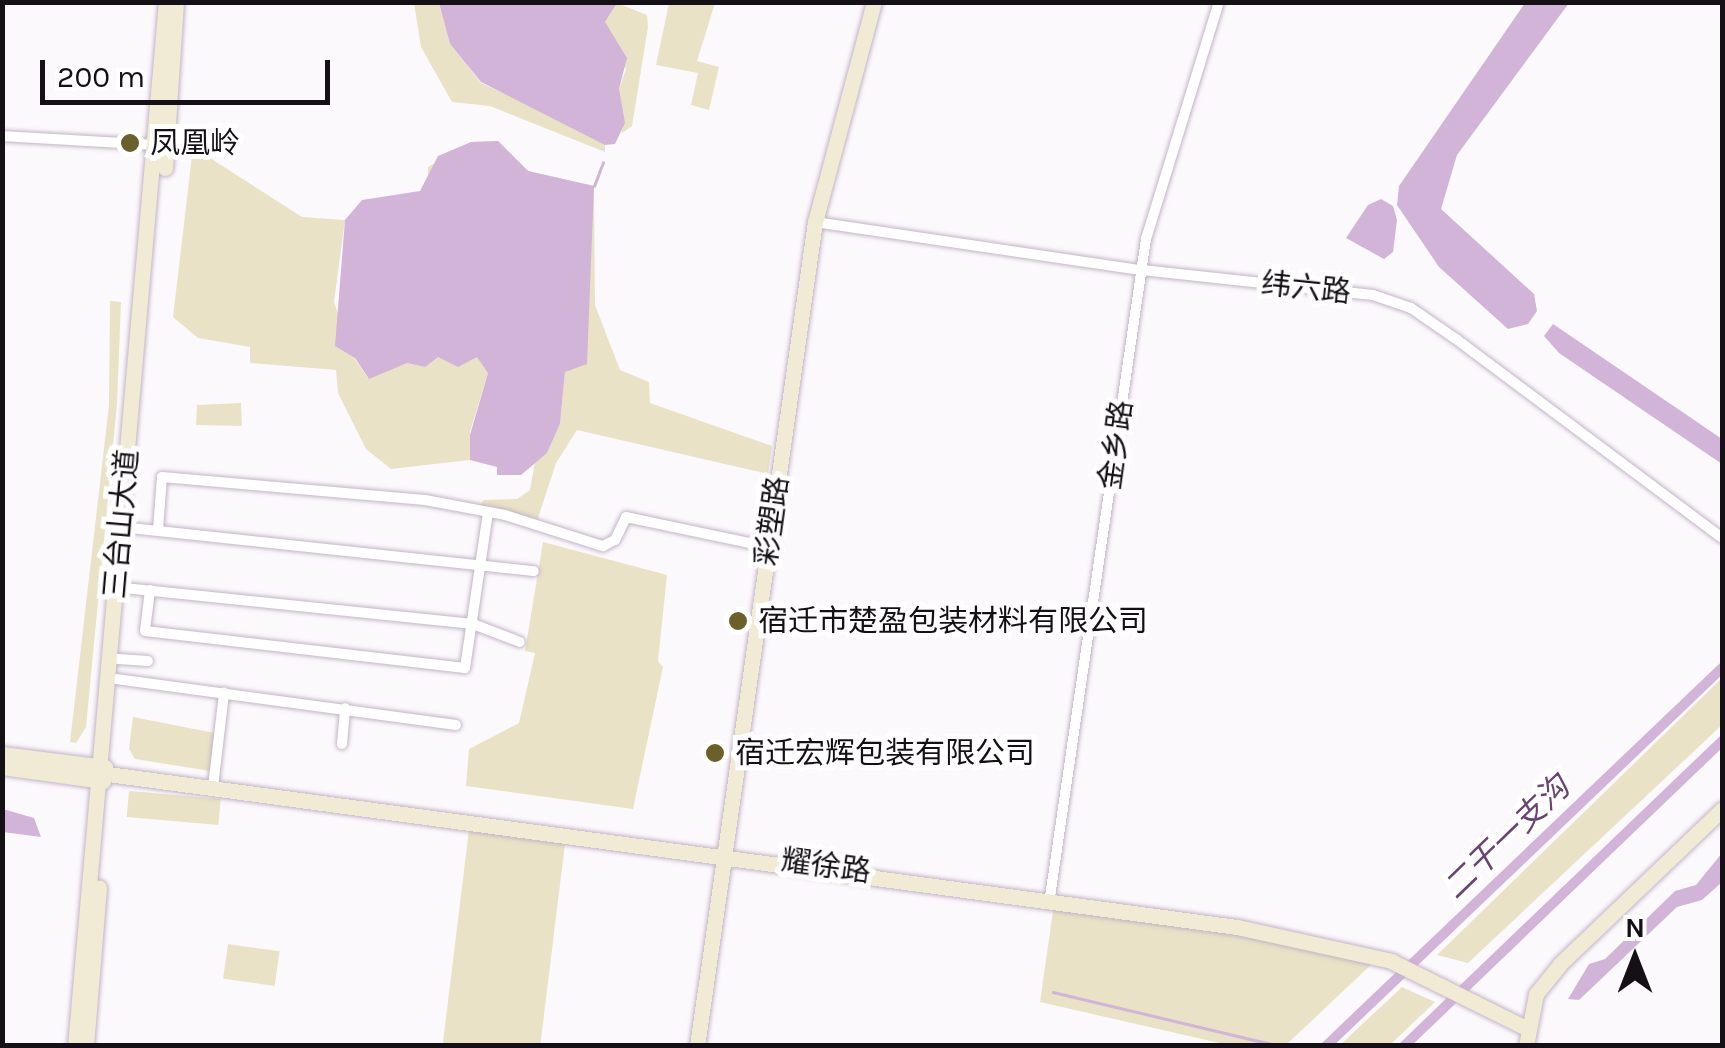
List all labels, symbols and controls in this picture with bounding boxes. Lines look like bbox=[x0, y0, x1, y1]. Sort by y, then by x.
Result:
scale bar bbox=[45, 40, 335, 102]
text: 200 m bbox=[57, 59, 145, 95]
place label: 凤凰岭 bbox=[150, 125, 240, 161]
marker: 凤凰岭 bbox=[119, 132, 141, 154]
street label: 纬六路 bbox=[1259, 265, 1353, 311]
street label: 金乡路 bbox=[1092, 398, 1140, 492]
street label: 三台山大道 bbox=[97, 448, 145, 600]
street label: 彩塑路 bbox=[748, 474, 796, 568]
place label: 宿迁市楚盈包装材料有限公司 bbox=[758, 603, 1148, 639]
marker: 宿迁市楚盈包装材料有限公司 bbox=[727, 610, 749, 632]
place label: 宿迁宏辉包装有限公司 bbox=[735, 735, 1035, 771]
marker: 宿迁宏辉包装有限公司 bbox=[704, 742, 726, 764]
water label: 二干一支沟 bbox=[1436, 769, 1578, 907]
street label: 耀徐路 bbox=[779, 842, 873, 890]
north arrow bbox=[1585, 908, 1685, 1008]
text: N bbox=[1625, 911, 1645, 944]

